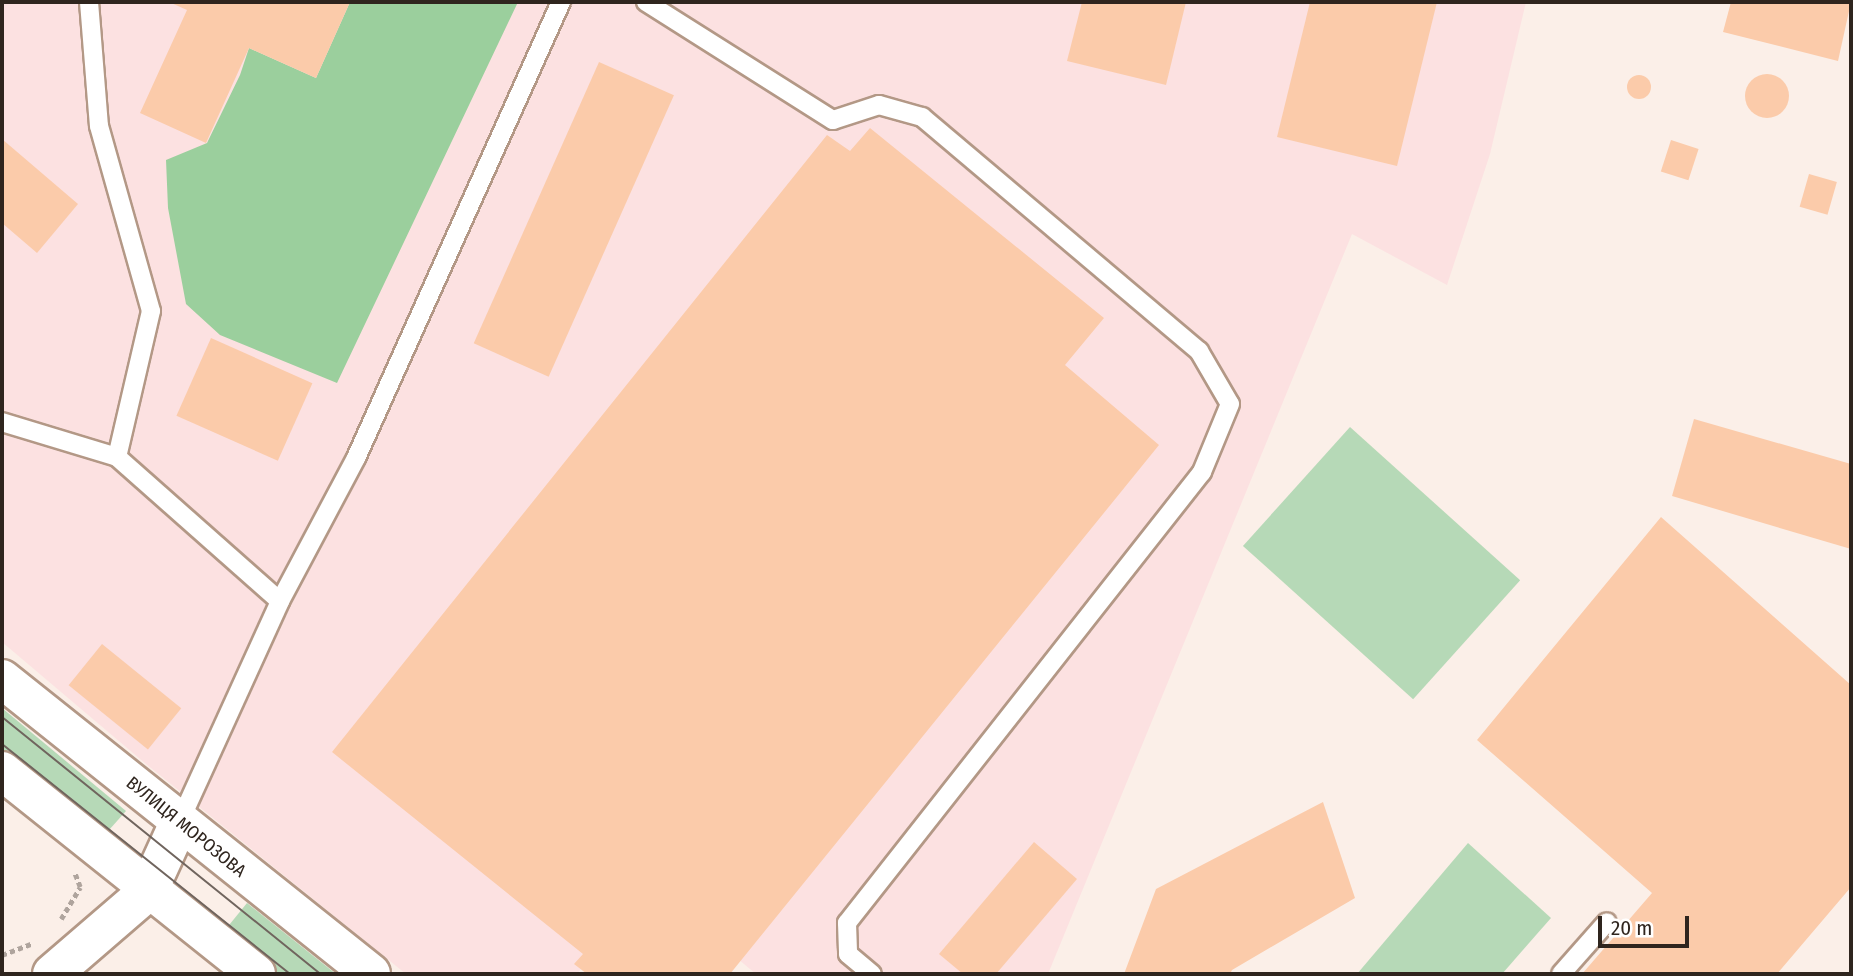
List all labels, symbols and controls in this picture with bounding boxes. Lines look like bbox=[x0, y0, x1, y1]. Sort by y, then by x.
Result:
street label: ВУЛИЦЯ МОРОЗОВА bbox=[122, 772, 250, 882]
scale bar bbox=[1601, 902, 1692, 946]
text: 20 m bbox=[1611, 915, 1652, 941]

